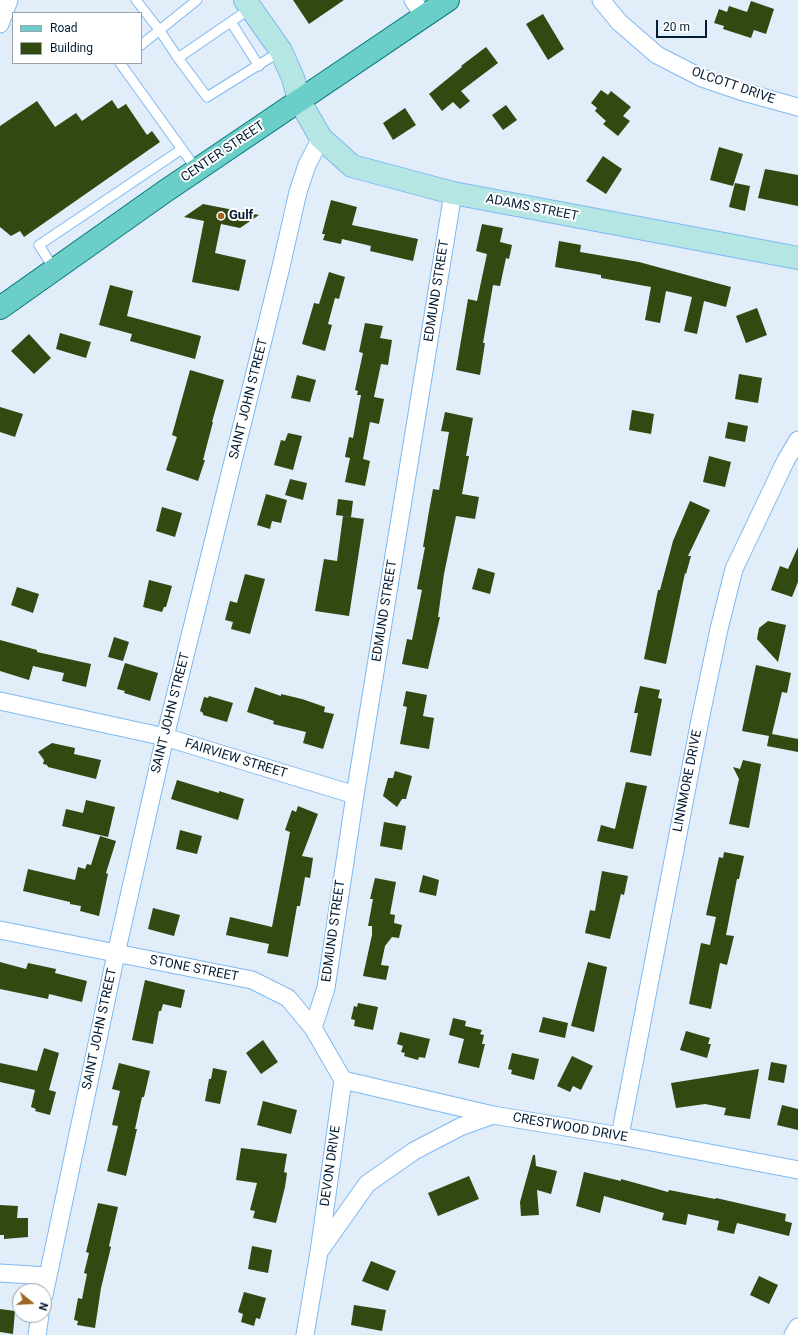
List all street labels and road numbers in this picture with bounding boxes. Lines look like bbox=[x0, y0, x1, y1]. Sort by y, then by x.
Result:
street label: OLCOTT DRIVE bbox=[689, 64, 777, 108]
street label: CENTER STREET bbox=[178, 118, 268, 186]
street label: ADAMS STREET bbox=[484, 191, 580, 225]
street label: EDMUND STREET bbox=[421, 239, 453, 343]
street label: SAINT JOHN STREET bbox=[226, 337, 272, 461]
street label: EDMUND STREET bbox=[369, 559, 401, 663]
street label: SAINT JOHN STREET bbox=[148, 651, 194, 775]
street label: LINNMORE DRIVE bbox=[670, 729, 706, 833]
street label: FAIRVIEW STREET bbox=[183, 736, 289, 782]
street label: EDMUND STREET bbox=[319, 879, 349, 983]
street label: STONE STREET bbox=[148, 953, 240, 985]
street label: SAINT JOHN STREET bbox=[79, 967, 121, 1091]
street label: CRESTWOOD DRIVE bbox=[511, 1110, 629, 1146]
street label: DEVON DRIVE bbox=[318, 1125, 344, 1207]

